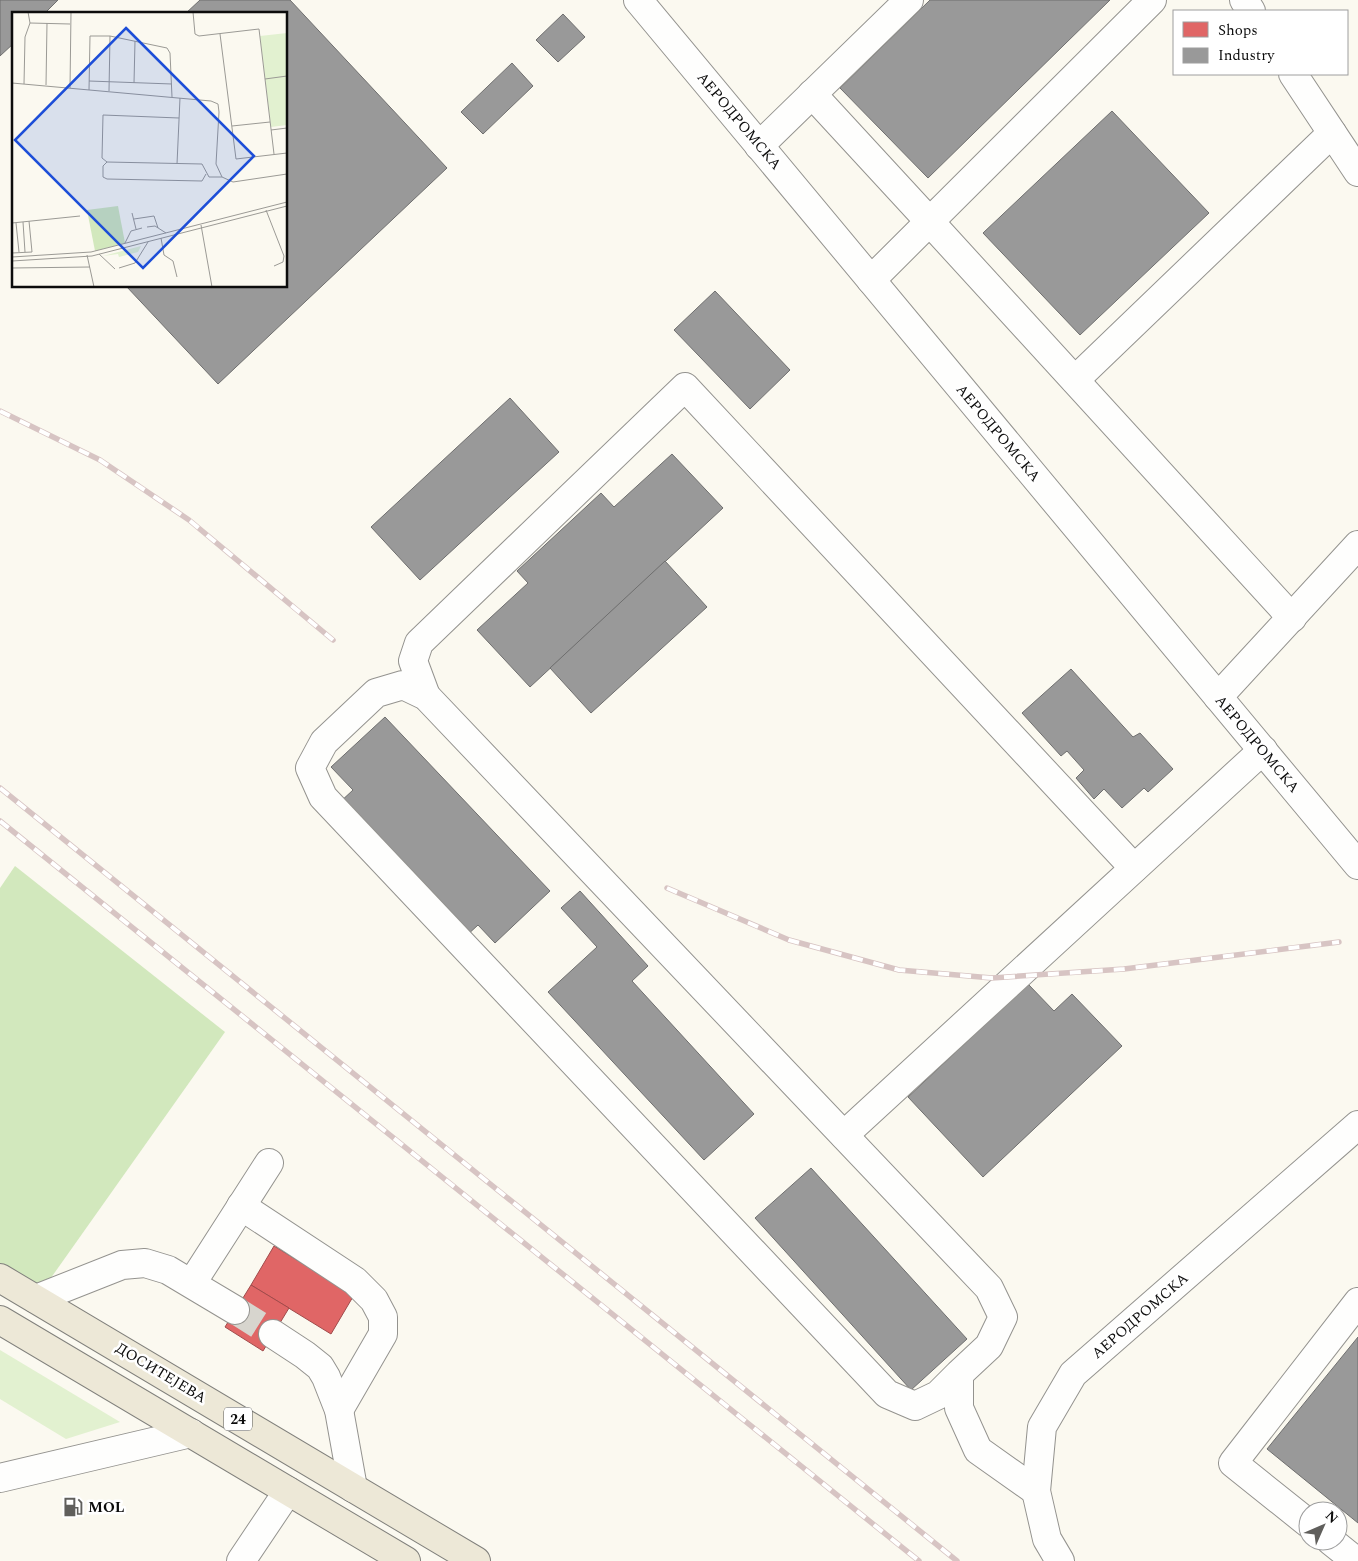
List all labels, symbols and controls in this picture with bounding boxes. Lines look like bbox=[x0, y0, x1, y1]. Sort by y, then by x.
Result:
legend bbox=[1173, 10, 1348, 75]
inset map bbox=[12, 12, 288, 288]
text: Shops bbox=[1218, 19, 1258, 42]
text: Industry bbox=[1218, 44, 1275, 67]
street label: АЕРОДРОМСКА bbox=[691, 67, 787, 175]
street label: АЕРОДРОМСКА bbox=[950, 379, 1046, 487]
street label: АЕРОДРОМСКА bbox=[1209, 690, 1305, 798]
street label: АЕРОДРОМСКА bbox=[1086, 1267, 1194, 1365]
street label: ДОСИТЕЈЕВА bbox=[111, 1337, 211, 1409]
road number: 24 bbox=[224, 1408, 252, 1430]
fuel station icon: MOL bbox=[62, 1496, 84, 1518]
place label: MOL bbox=[88, 1496, 124, 1519]
north arrow bbox=[1298, 1501, 1348, 1551]
text: N bbox=[1320, 1506, 1343, 1529]

